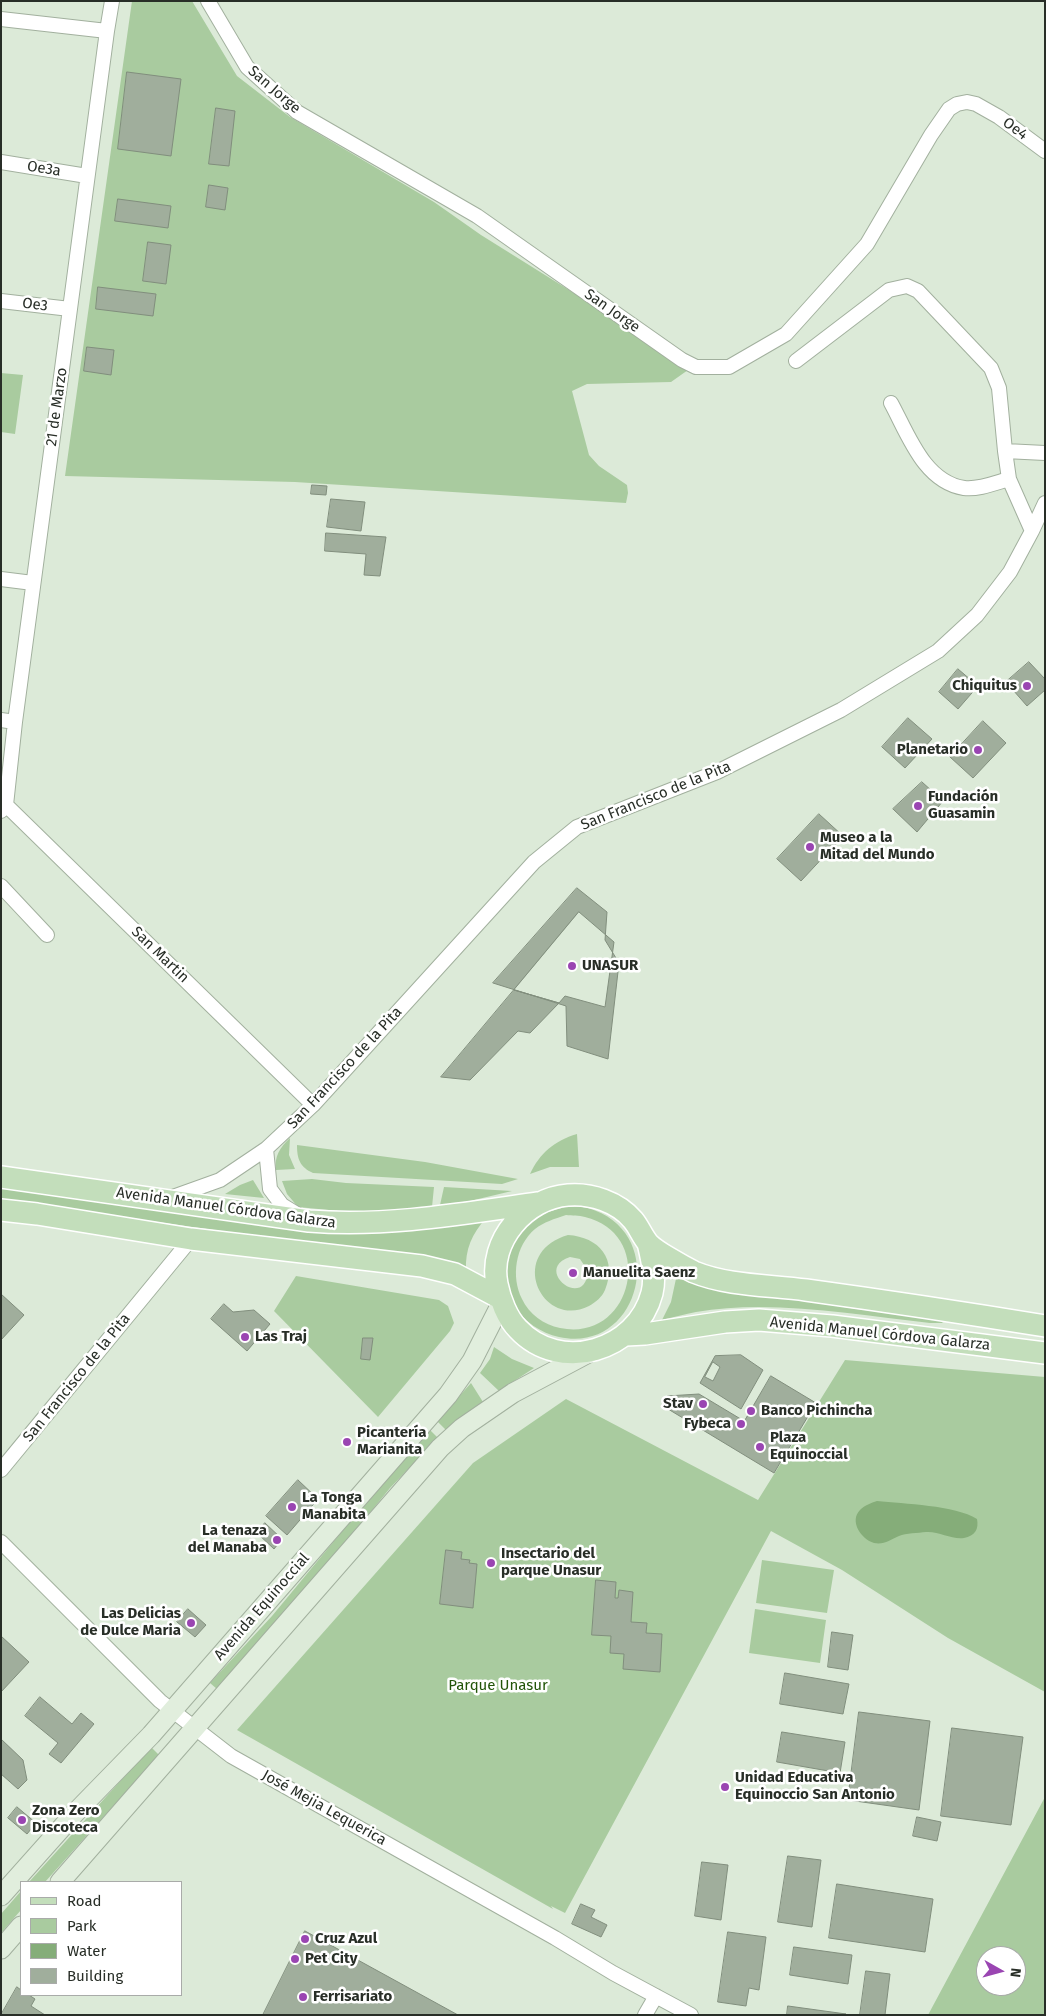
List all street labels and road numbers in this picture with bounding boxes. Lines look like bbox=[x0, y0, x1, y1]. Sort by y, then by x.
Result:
street label: San Jorge bbox=[244, 62, 304, 118]
street label: Oe4 bbox=[999, 114, 1031, 144]
street label: Oe3a bbox=[26, 157, 62, 181]
street label: San Jorge bbox=[581, 285, 643, 337]
street label: Oe3 bbox=[21, 294, 49, 316]
street label: 21 de Marzo bbox=[43, 366, 71, 448]
street label: San Francisco de la Pita bbox=[578, 758, 734, 834]
street label: San Martin bbox=[127, 923, 193, 987]
street label: San Francisco de la Pita bbox=[284, 1003, 406, 1133]
street label: Avenida Manuel Córdova Galarza bbox=[115, 1184, 337, 1232]
street label: San Francisco de la Pita bbox=[20, 1310, 134, 1446]
street label: Avenida Manuel Córdova Galarza bbox=[769, 1313, 991, 1355]
street label: Avenida Equinoccial bbox=[211, 1550, 313, 1664]
street label: José Mejia Lequerica bbox=[259, 1766, 389, 1850]

